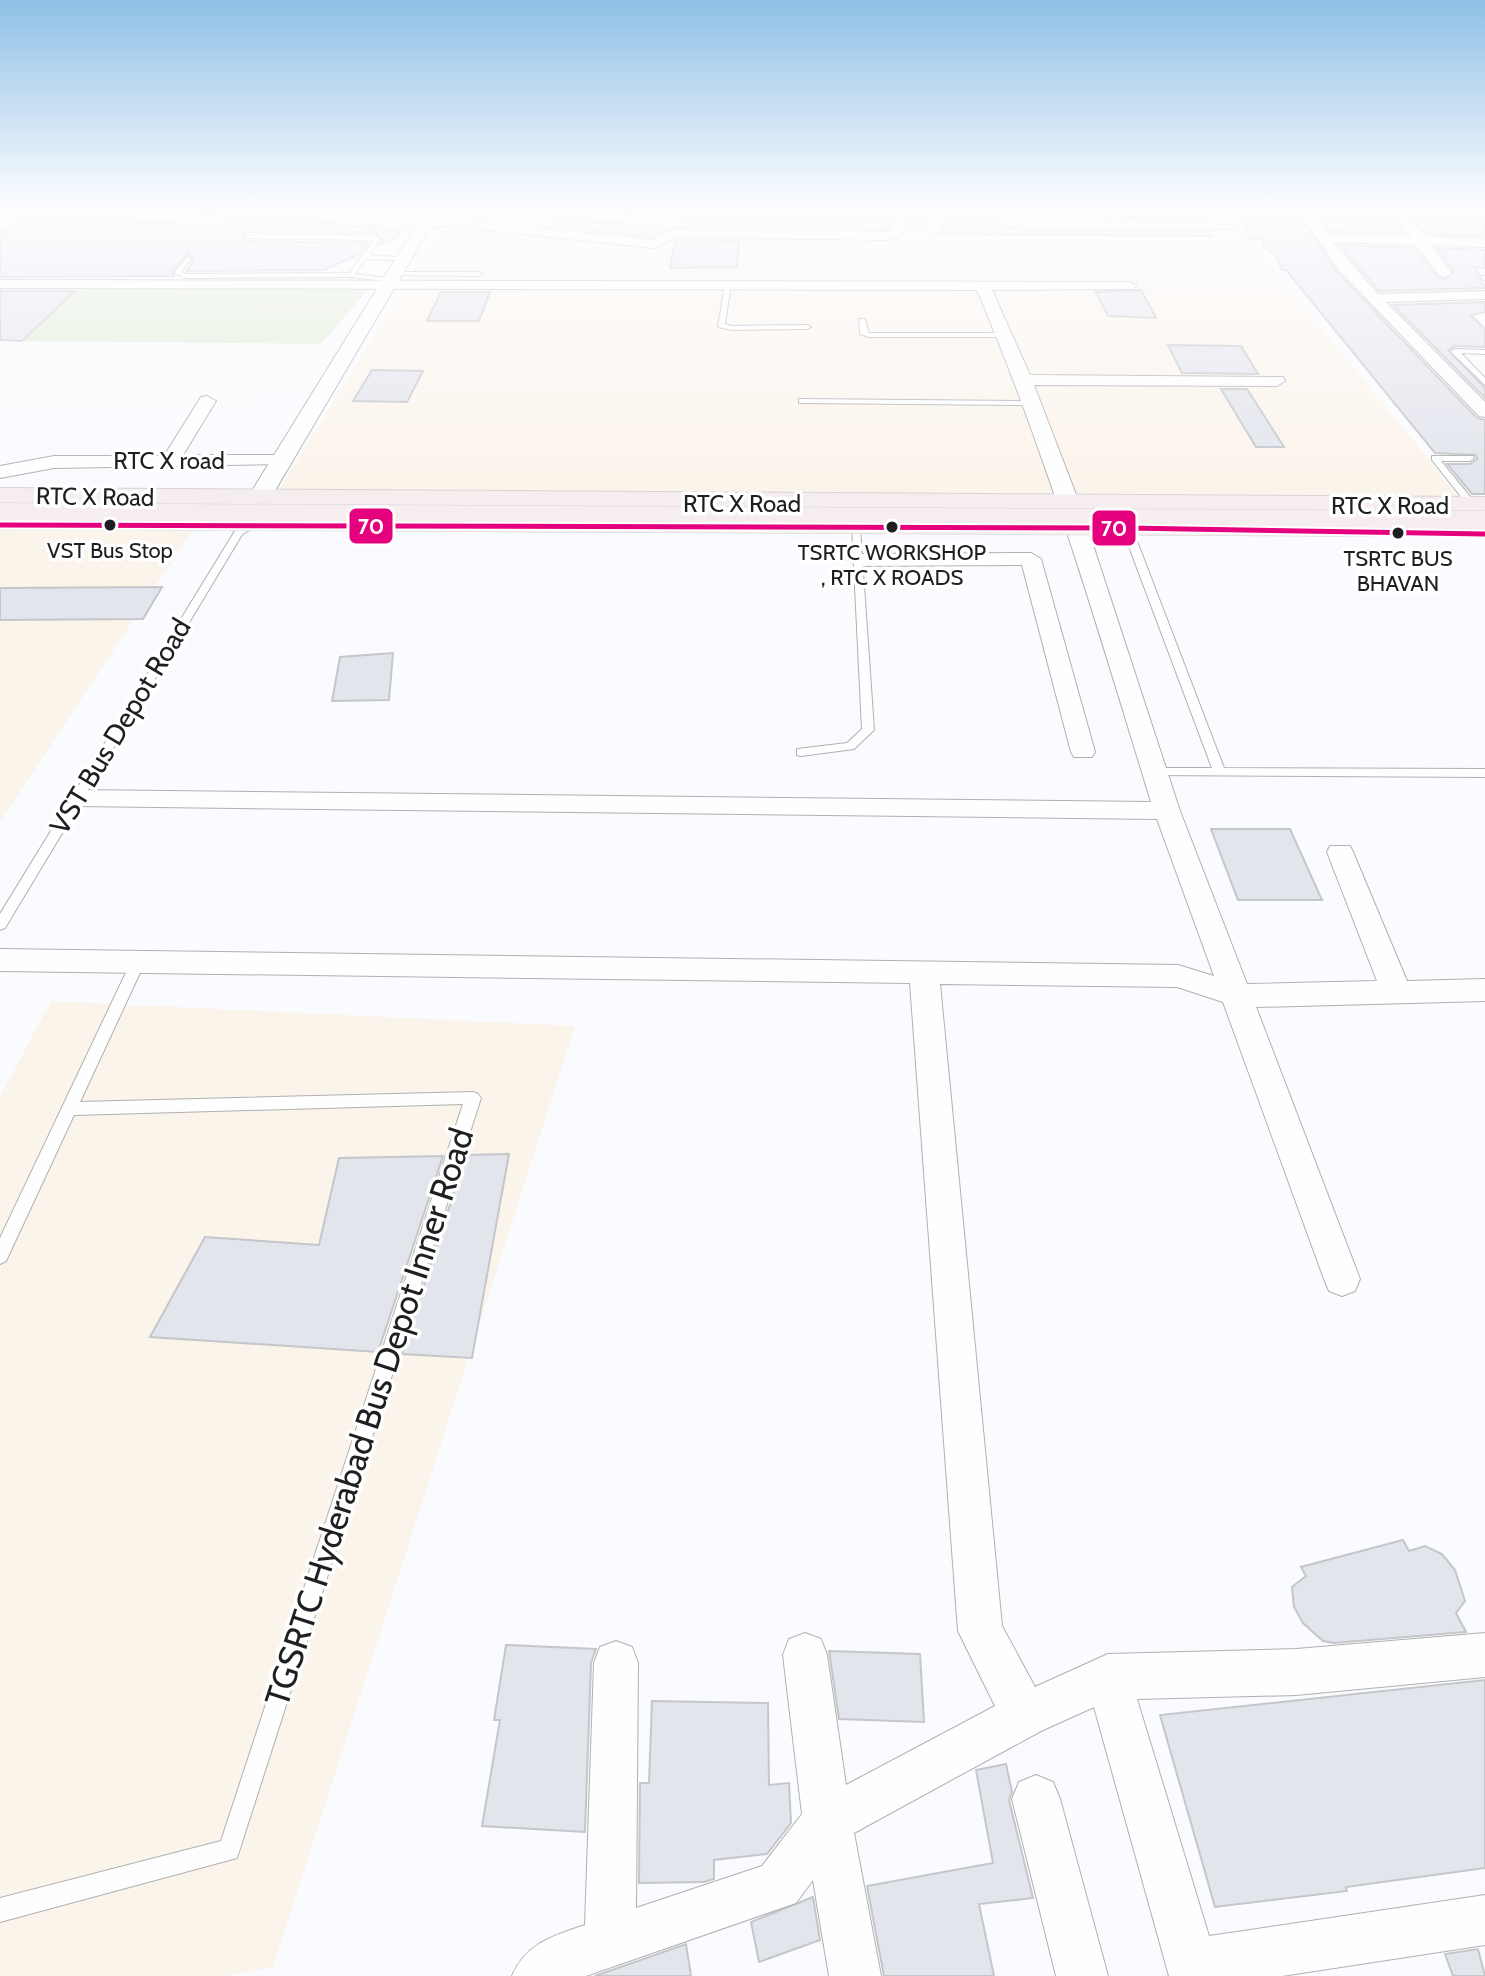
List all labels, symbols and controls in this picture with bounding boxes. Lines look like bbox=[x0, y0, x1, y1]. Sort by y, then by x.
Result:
street label: RTC X road bbox=[113, 446, 225, 475]
street label: RTC X Road bbox=[36, 481, 154, 512]
street label: RTC X Road bbox=[683, 489, 801, 518]
street label: RTC X Road bbox=[1331, 491, 1449, 520]
line badge: 70 bbox=[348, 507, 394, 545]
line badge: 70 bbox=[1091, 509, 1137, 547]
text: 70 bbox=[358, 513, 384, 540]
text: 70 bbox=[1101, 515, 1127, 542]
marker: VST Bus Stop bbox=[102, 517, 118, 533]
marker: TSRTC WORKSHOP , RTC X ROADS bbox=[884, 519, 900, 535]
marker: TSRTC BUS BHAVAN bbox=[1390, 525, 1406, 541]
place label: VST Bus Stop bbox=[47, 537, 173, 564]
place label: TSRTC WORKSHOP , RTC X ROADS bbox=[798, 539, 987, 591]
place label: TSRTC BUS BHAVAN bbox=[1343, 545, 1453, 597]
street label: VST Bus Depot Road bbox=[42, 612, 198, 840]
street label: TGSRTC Hyderabad Bus Depot Inner Road bbox=[255, 1123, 483, 1711]

